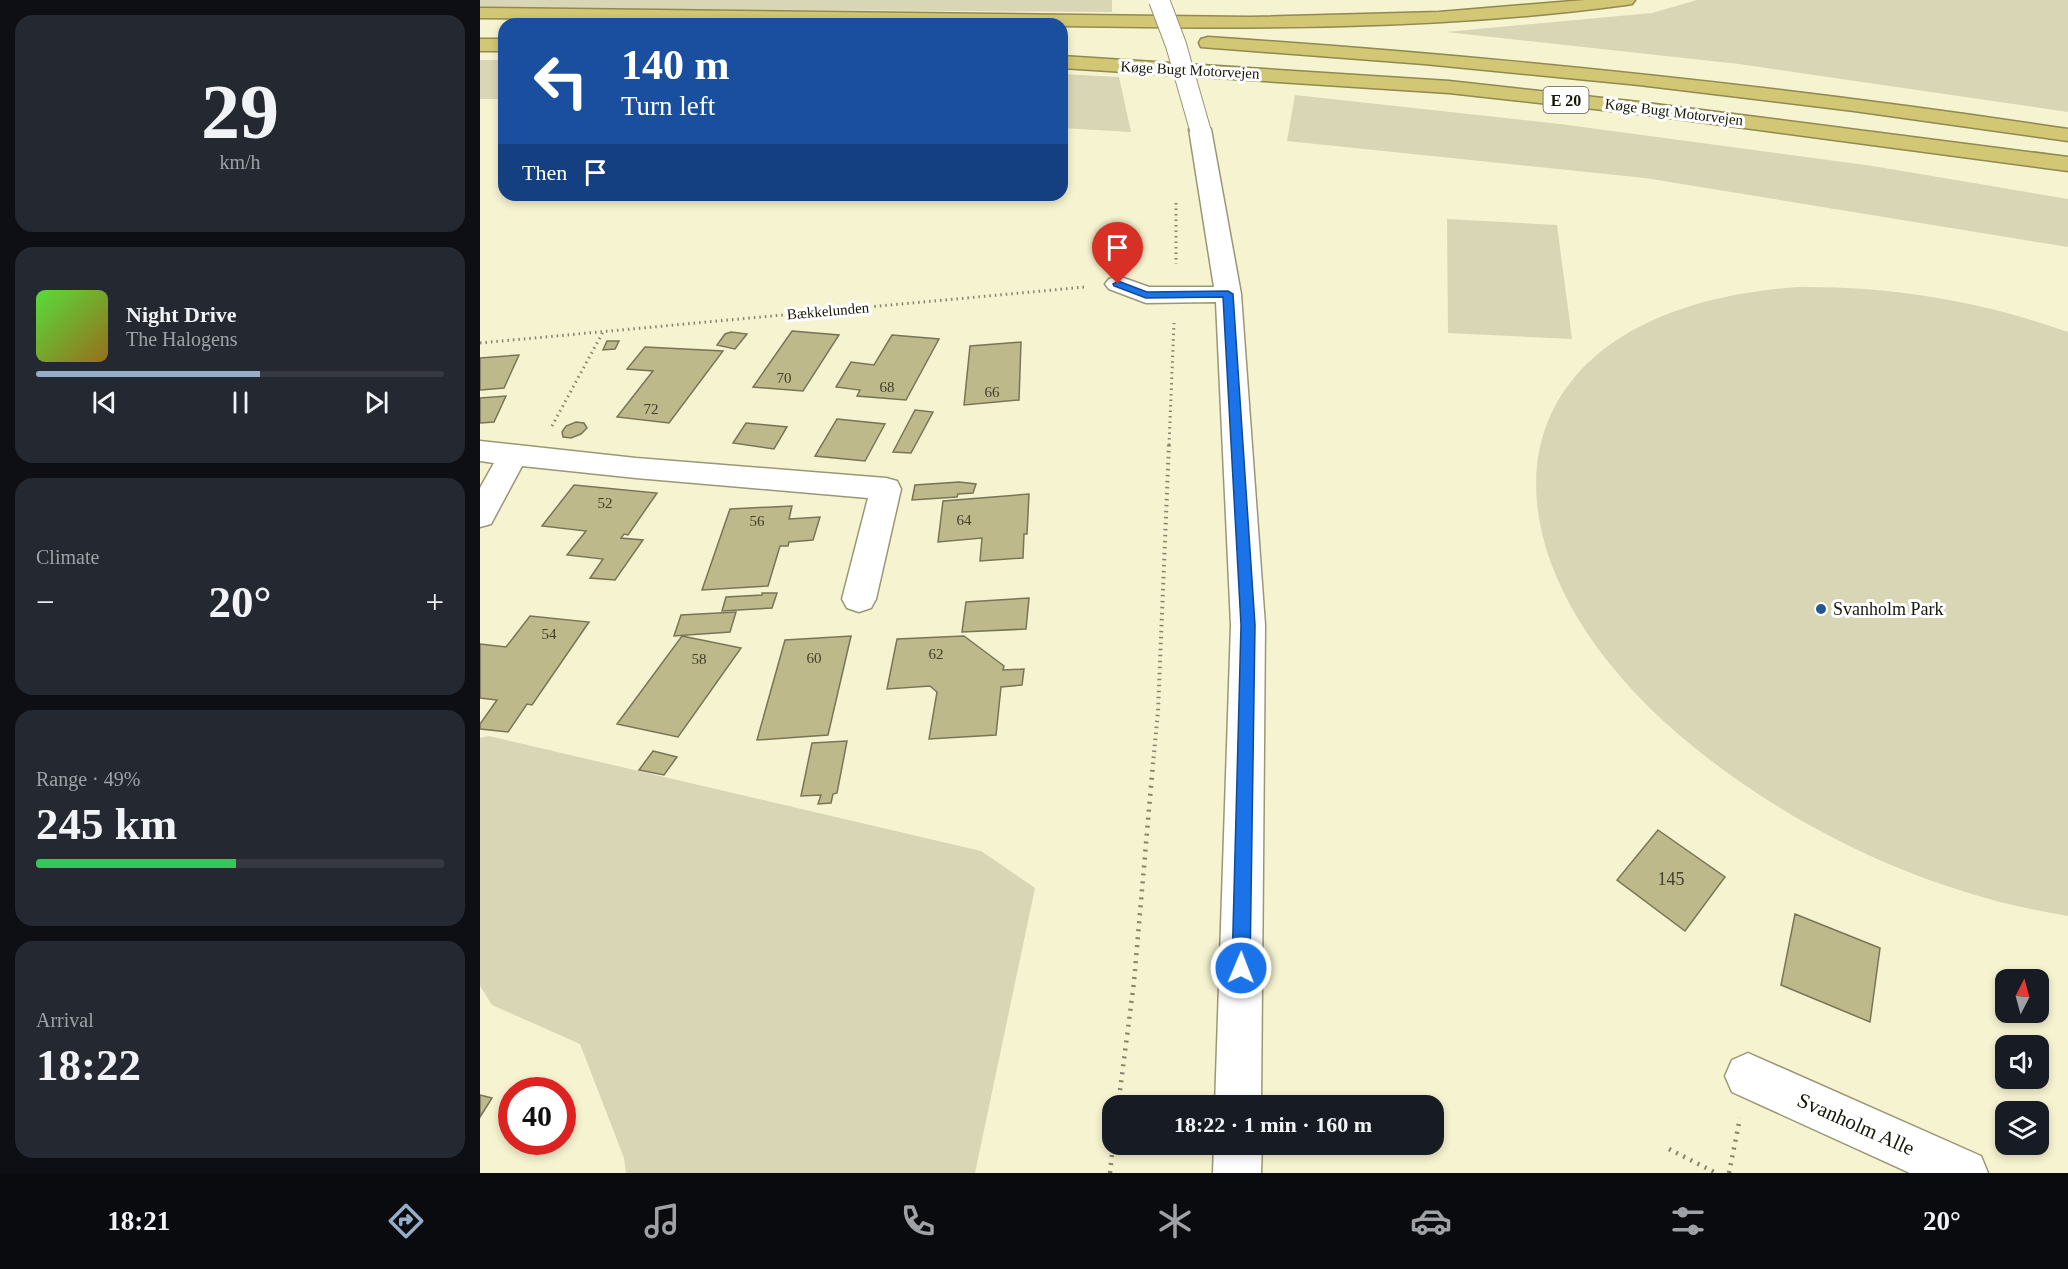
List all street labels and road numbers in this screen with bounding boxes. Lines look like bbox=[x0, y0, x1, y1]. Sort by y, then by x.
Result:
street label: Køge Bugt Motorvejen bbox=[1120, 58, 1260, 82]
road number: E 20 bbox=[1544, 87, 1588, 113]
street label: Køge Bugt Motorvejen bbox=[1604, 96, 1745, 128]
street label: Bækkelunden bbox=[786, 299, 870, 323]
street label: Svanholm Alle bbox=[1794, 1088, 1918, 1160]

